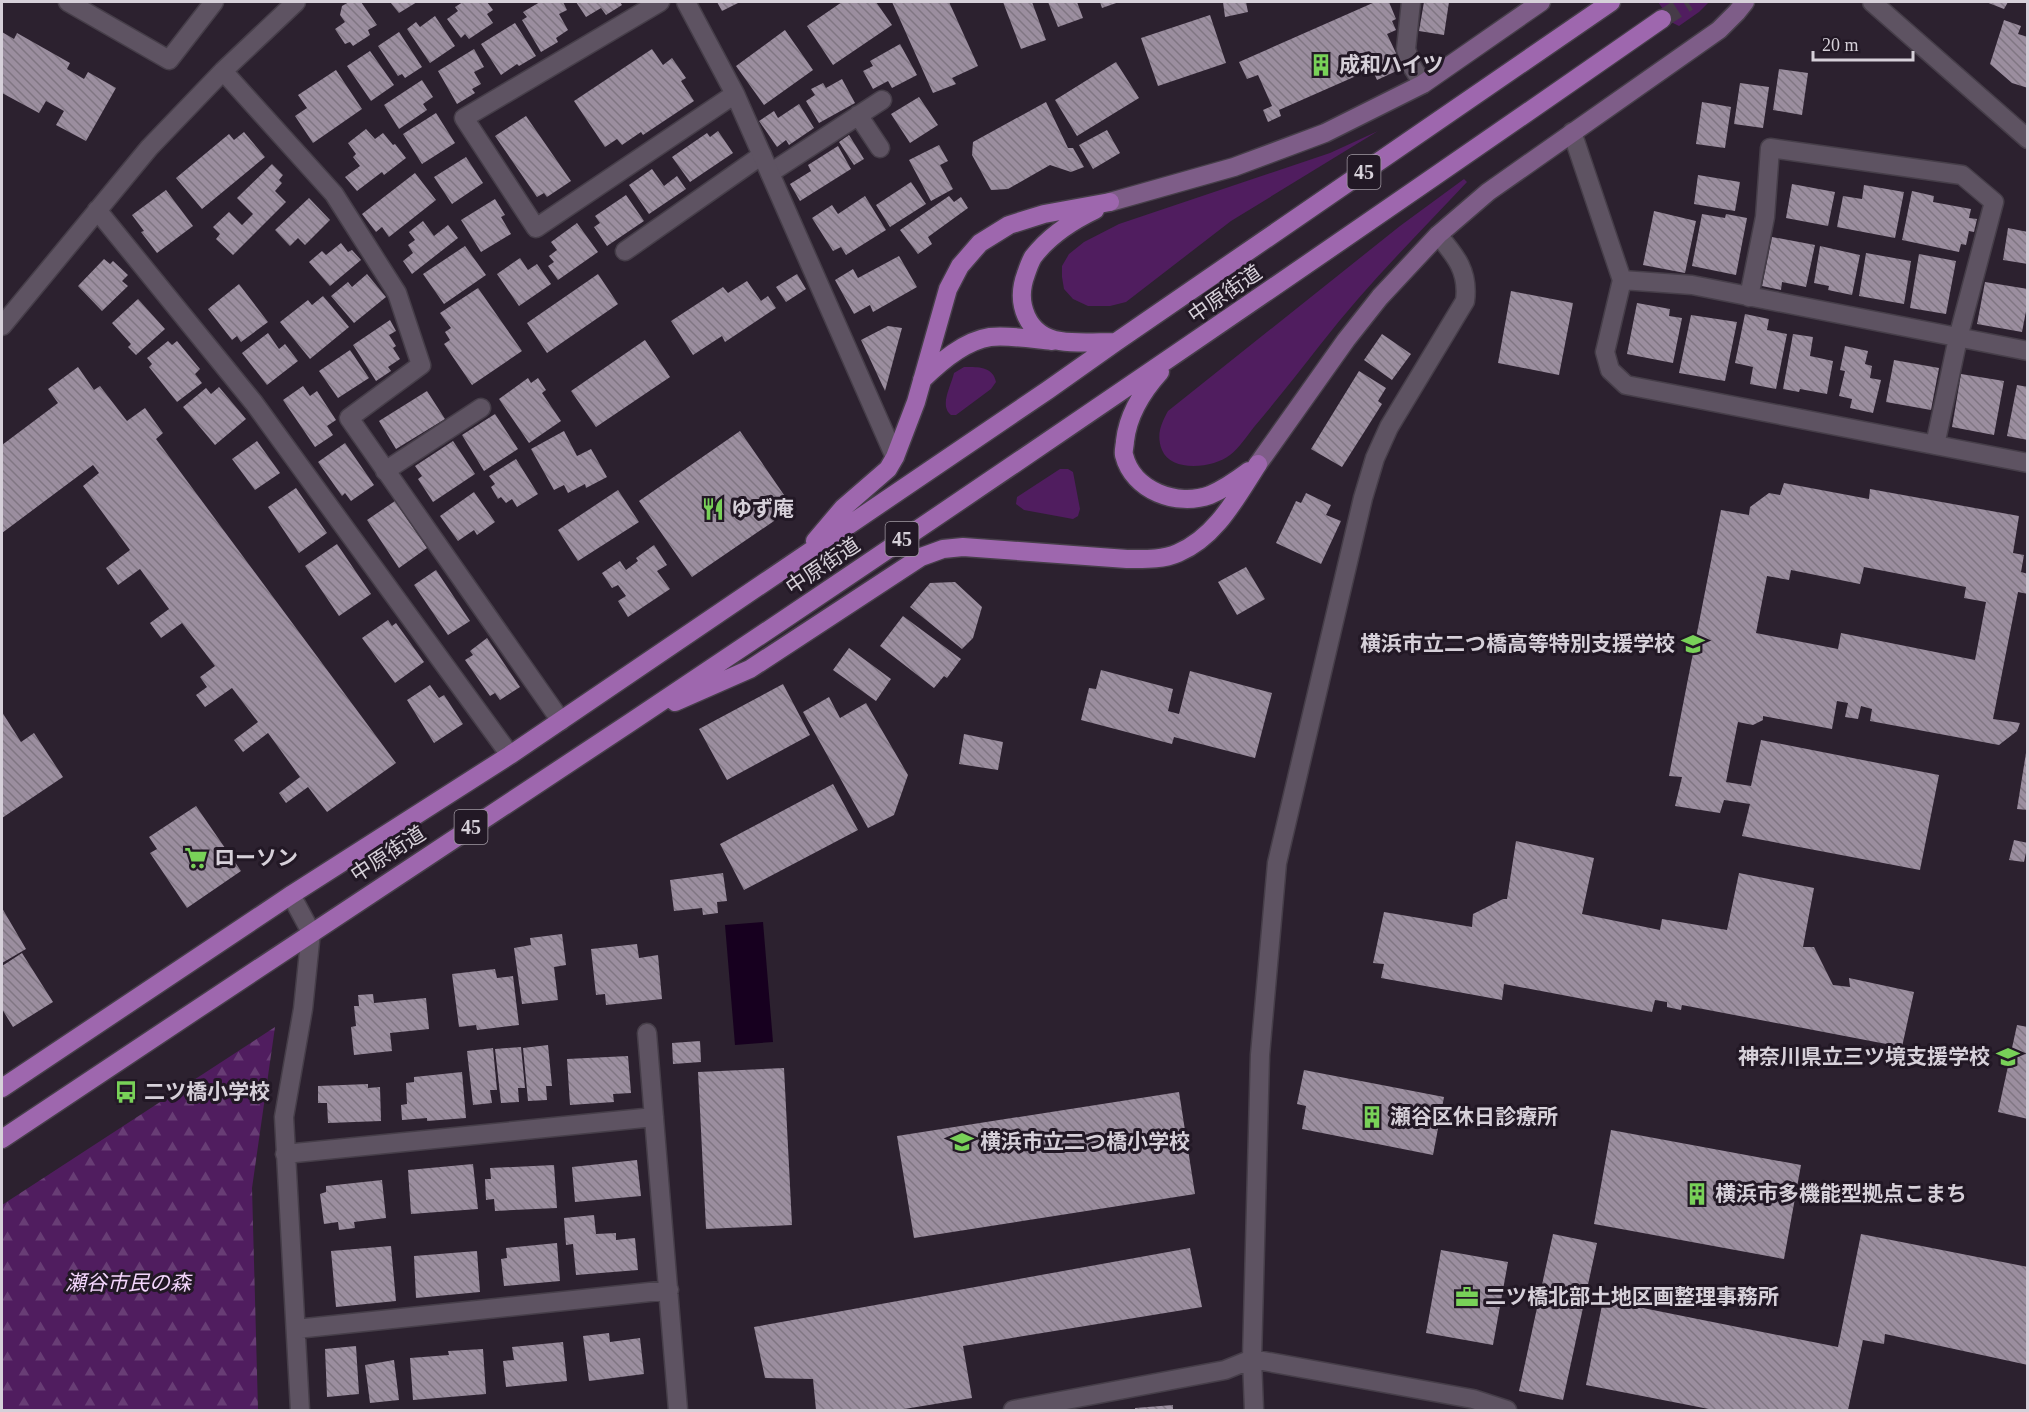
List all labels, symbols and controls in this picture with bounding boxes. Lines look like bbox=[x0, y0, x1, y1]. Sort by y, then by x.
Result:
scale bar bbox=[1813, 24, 1914, 62]
text: 20 m bbox=[1822, 35, 1859, 55]
building icon: 成和ハイツ bbox=[1308, 52, 1334, 78]
place label: 成和ハイツ bbox=[1339, 53, 1444, 77]
road number: 45 bbox=[1348, 155, 1380, 189]
street label: 中原街道 bbox=[1184, 260, 1266, 328]
restaurant icon: ゆず庵 bbox=[700, 496, 726, 522]
place label: ゆず庵 bbox=[731, 497, 794, 521]
road number: 45 bbox=[886, 522, 918, 556]
street label: 中原街道 bbox=[781, 533, 865, 599]
school or university icon: 横浜市立二つ橋高等特別支援学校 bbox=[1680, 631, 1706, 657]
place label: 横浜市立二つ橋高等特別支援学校 bbox=[1360, 632, 1675, 656]
road number: 45 bbox=[454, 810, 488, 844]
street label: 中原街道 bbox=[346, 821, 430, 887]
supermarket icon: ローソン bbox=[183, 845, 209, 871]
place label: ローソン bbox=[214, 846, 298, 870]
school or university icon: 神奈川県立三ツ境支援学校 bbox=[1995, 1044, 2021, 1070]
place label: 神奈川県立三ツ境支援学校 bbox=[1738, 1045, 1990, 1069]
bus stop icon: 二ツ橋小学校 bbox=[113, 1079, 139, 1105]
place label: 二ツ橋小学校 bbox=[144, 1080, 270, 1104]
building icon: 瀬谷区休日診療所 bbox=[1359, 1104, 1385, 1130]
place label: 瀬谷区休日診療所 bbox=[1390, 1105, 1558, 1129]
school or university icon: 横浜市立二つ橋小学校 bbox=[949, 1129, 975, 1155]
place label: 横浜市立二つ橋小学校 bbox=[980, 1130, 1190, 1154]
building icon: 横浜市多機能型拠点こまち bbox=[1684, 1181, 1710, 1207]
place label: 横浜市多機能型拠点こまち bbox=[1715, 1182, 1967, 1206]
park label: 瀬谷市民の森 bbox=[65, 1271, 193, 1295]
office icon: 二ツ橋北部土地区画整理事務所 bbox=[1454, 1284, 1480, 1310]
place label: 二ツ橋北部土地区画整理事務所 bbox=[1485, 1285, 1779, 1309]

